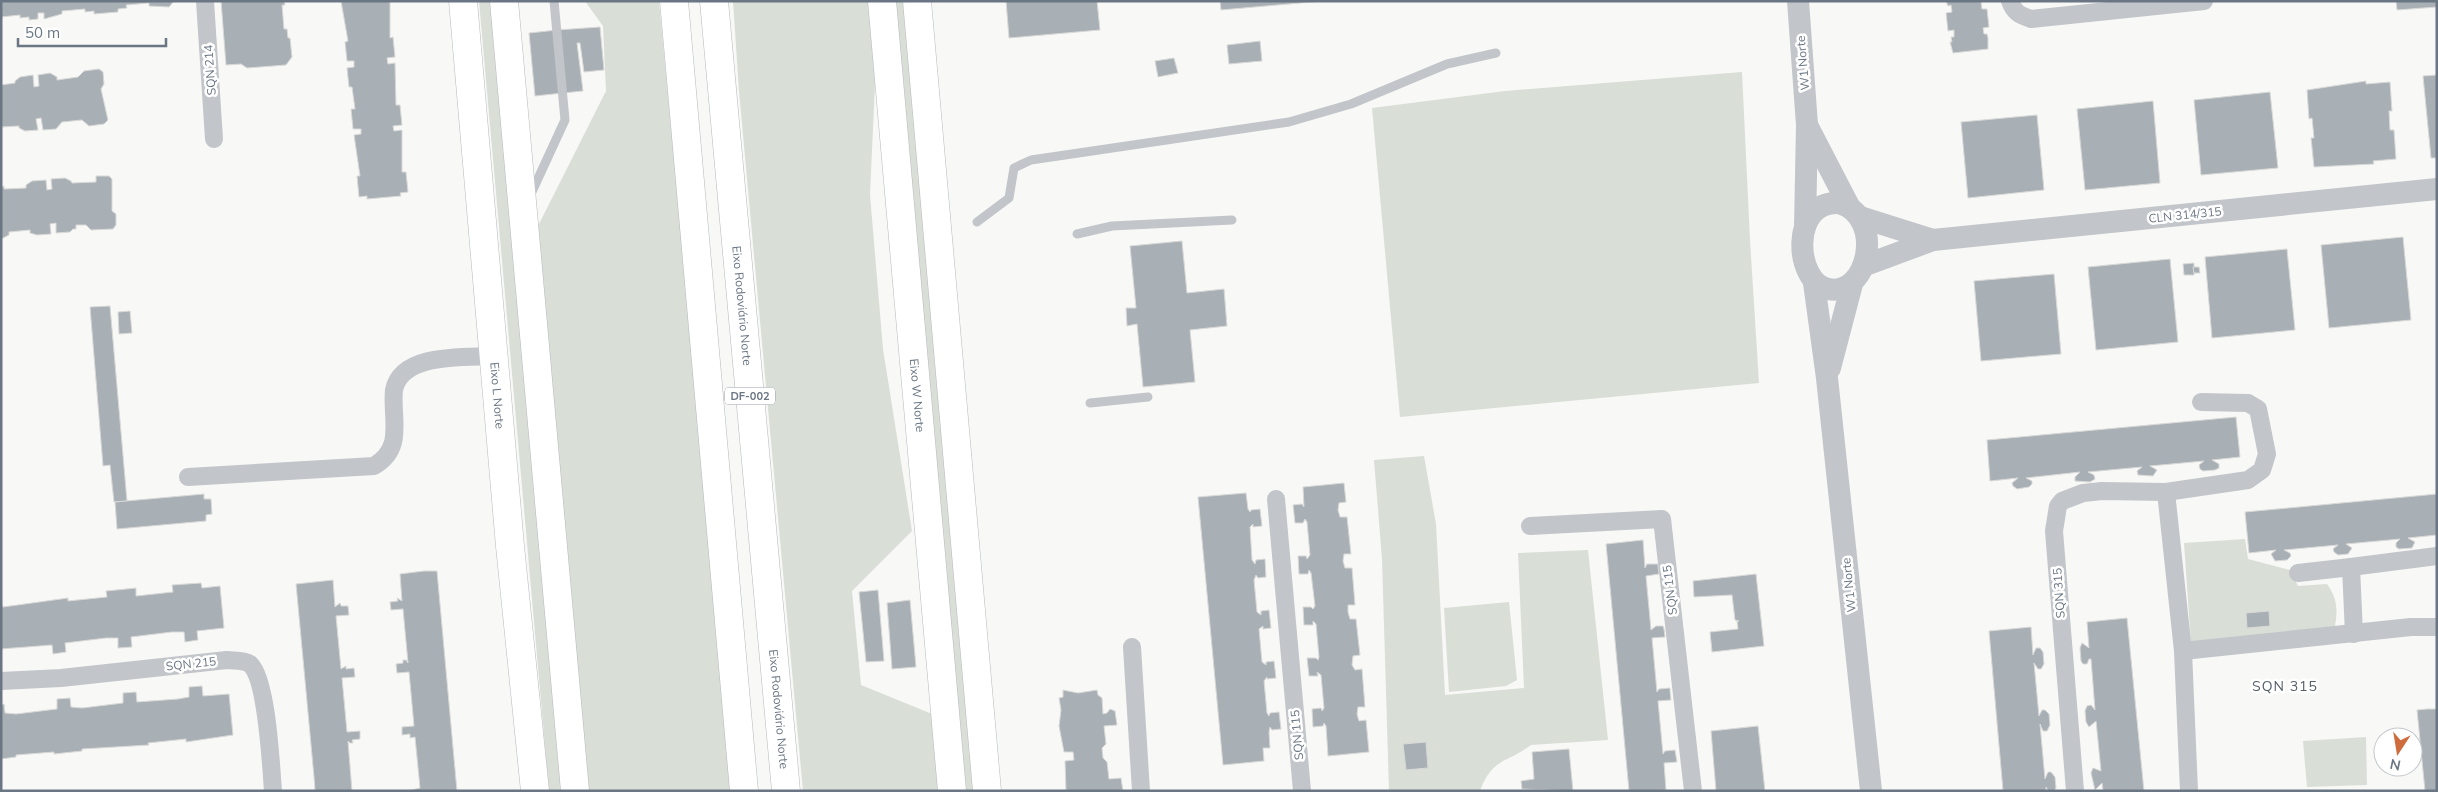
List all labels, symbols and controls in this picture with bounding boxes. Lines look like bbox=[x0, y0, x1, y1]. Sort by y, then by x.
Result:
scale bar bbox=[18, 15, 165, 47]
text: 50 m bbox=[25, 23, 60, 42]
street label: W1 Norte bbox=[1793, 35, 1812, 91]
street label: SQN 214 bbox=[200, 44, 219, 96]
street label: CLN 314/315 bbox=[2148, 203, 2222, 226]
street label: Eixo Rodoviário Norte bbox=[729, 245, 755, 366]
street label: Eixo W Norte bbox=[907, 358, 928, 433]
street label: Eixo L Norte bbox=[487, 361, 508, 430]
road number: DF-002 bbox=[725, 388, 775, 404]
street label: W1 Norte bbox=[1838, 557, 1859, 613]
street label: SQN 115 bbox=[1659, 564, 1680, 616]
street label: SQN 315 bbox=[2049, 567, 2068, 619]
street label: Eixo Rodoviário Norte bbox=[766, 649, 792, 769]
street label: SQN 215 bbox=[165, 653, 217, 674]
district label: SQN 315 bbox=[2252, 677, 2318, 695]
street label: SQN 115 bbox=[1287, 709, 1306, 761]
north arrow bbox=[2373, 727, 2423, 777]
text: N bbox=[2388, 755, 2402, 775]

